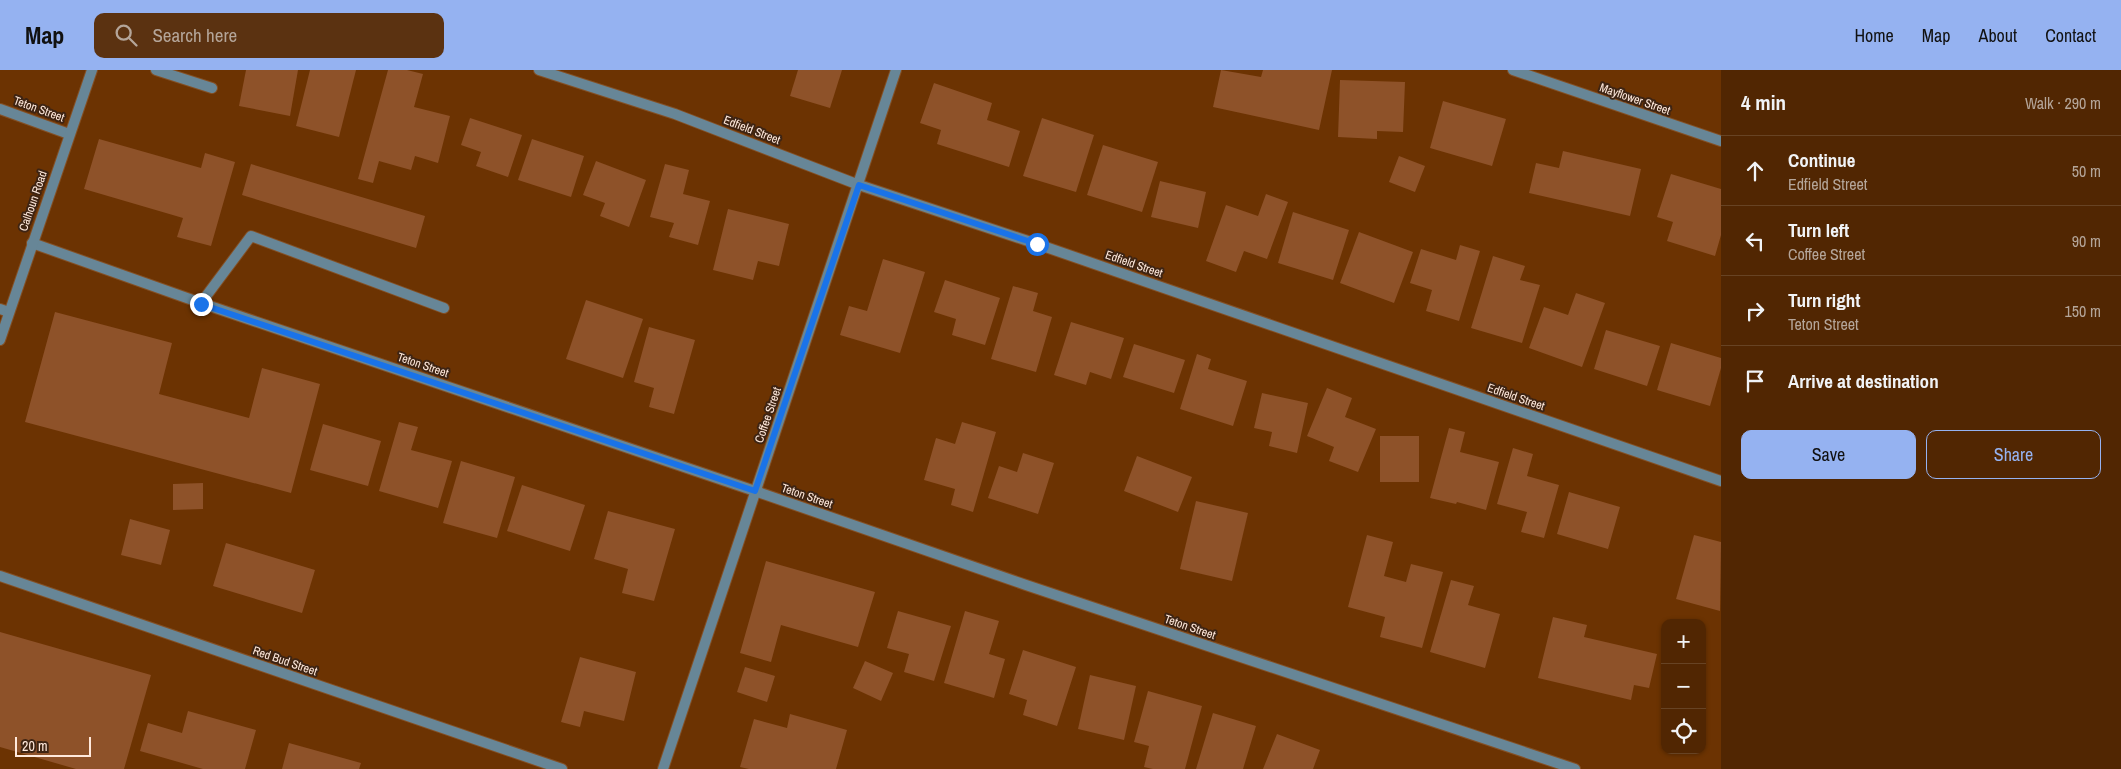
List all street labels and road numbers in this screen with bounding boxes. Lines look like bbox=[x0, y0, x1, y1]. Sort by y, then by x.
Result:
street label: Mayflower Street bbox=[1597, 79, 1673, 119]
street label: Teton Street bbox=[11, 92, 67, 126]
street label: Edfield Street bbox=[721, 112, 783, 148]
street label: Calhoun Road bbox=[15, 169, 51, 233]
street label: Edfield Street bbox=[1103, 247, 1165, 281]
street label: Teton Street bbox=[395, 349, 451, 381]
street label: Edfield Street bbox=[1485, 380, 1547, 414]
street label: Coffee Street bbox=[751, 385, 785, 445]
street label: Teton Street bbox=[779, 480, 835, 512]
street label: Teton Street bbox=[1162, 611, 1218, 643]
street label: Red Bud Street bbox=[251, 642, 320, 680]

